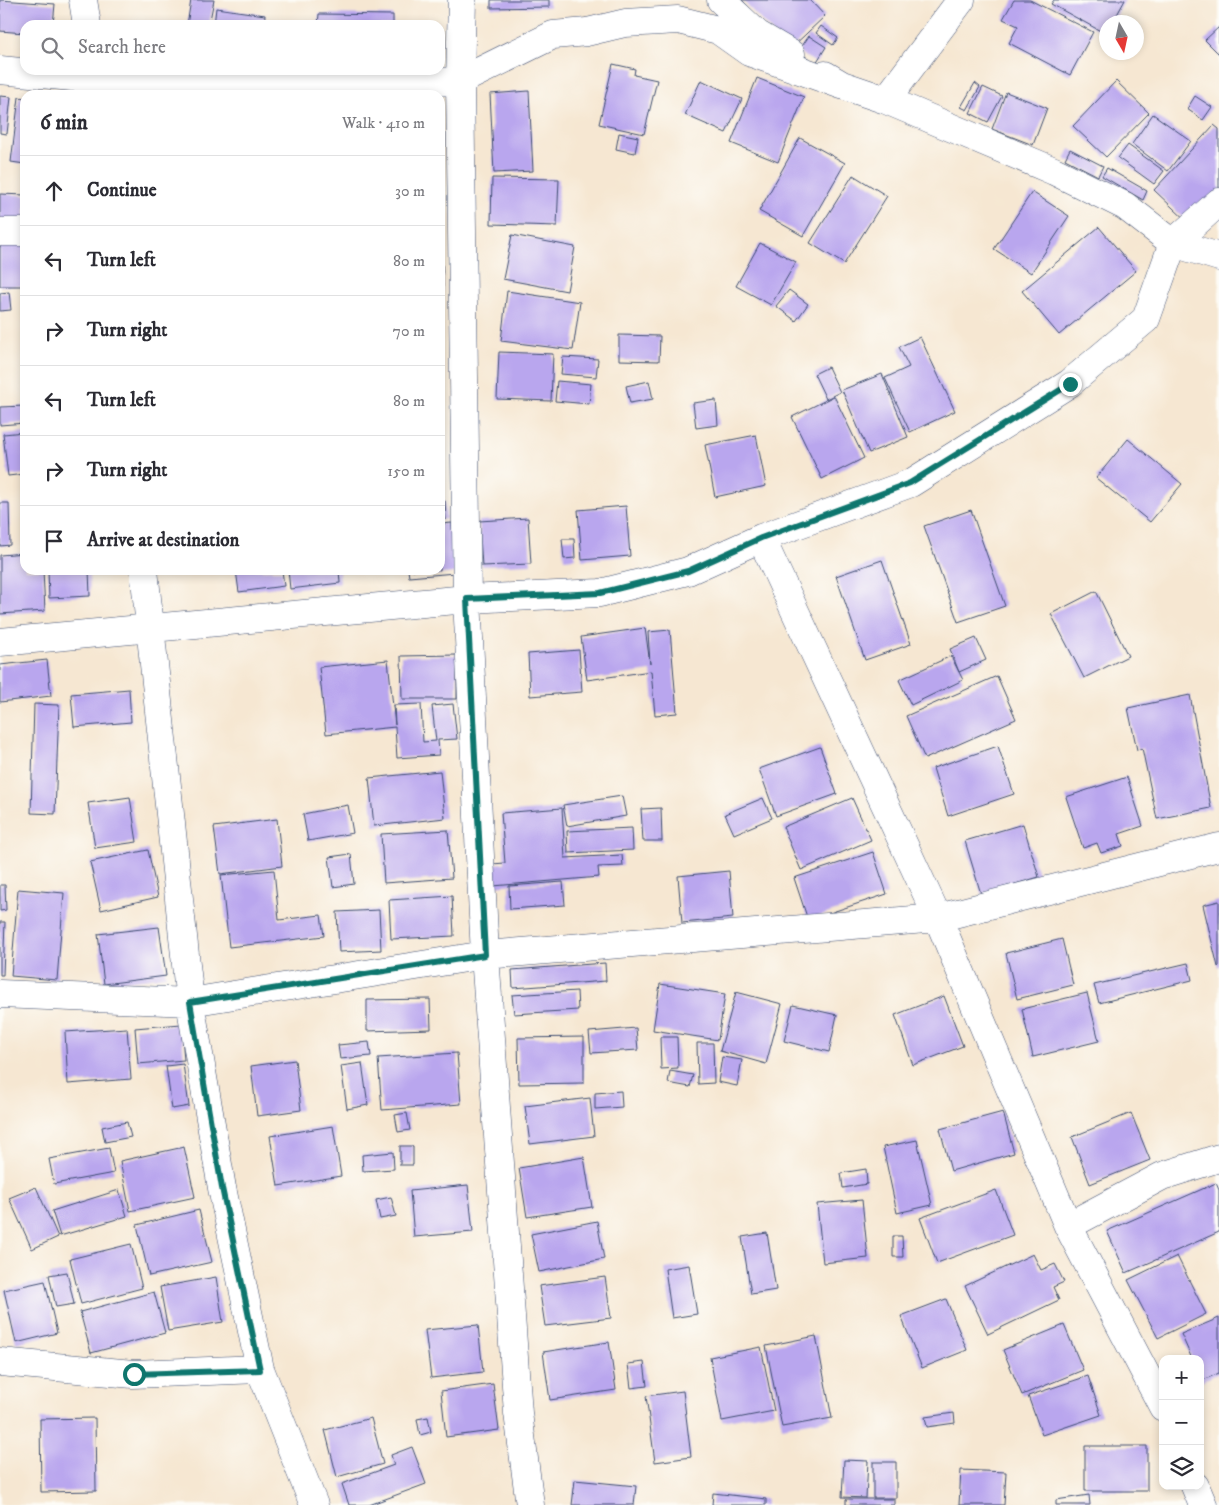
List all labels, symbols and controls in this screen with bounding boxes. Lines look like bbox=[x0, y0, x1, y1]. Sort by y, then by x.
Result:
north arrow bbox=[1099, 15, 1144, 60]
search box bbox=[20, 20, 445, 75]
icon: search bbox=[38, 34, 66, 62]
text: Search here bbox=[78, 36, 166, 59]
text: 6 min bbox=[40, 110, 88, 136]
text: Walk · 410 m bbox=[342, 113, 425, 133]
icon: ahead bbox=[40, 177, 68, 205]
text: Continue bbox=[87, 179, 157, 202]
text: 30 m bbox=[395, 181, 425, 201]
icon: left bbox=[40, 247, 68, 275]
text: Turn left bbox=[87, 249, 156, 272]
text: 80 m bbox=[393, 251, 425, 271]
icon: right bbox=[40, 317, 68, 345]
text: Turn right bbox=[87, 319, 167, 342]
text: 70 m bbox=[393, 321, 425, 341]
route end bbox=[1059, 373, 1082, 396]
icon: left bbox=[40, 387, 68, 415]
text: Turn left bbox=[87, 389, 156, 412]
text: 80 m bbox=[393, 391, 425, 411]
icon: right bbox=[40, 457, 68, 485]
text: Turn right bbox=[87, 459, 167, 482]
text: 150 m bbox=[387, 461, 425, 481]
icon: arrive bbox=[40, 527, 68, 555]
text: Arrive at destination bbox=[87, 529, 239, 552]
map controls bbox=[1159, 1355, 1204, 1490]
button: + bbox=[1159, 1355, 1204, 1400]
route start bbox=[123, 1363, 146, 1386]
button: − bbox=[1159, 1400, 1204, 1445]
button: layers bbox=[1159, 1445, 1204, 1490]

